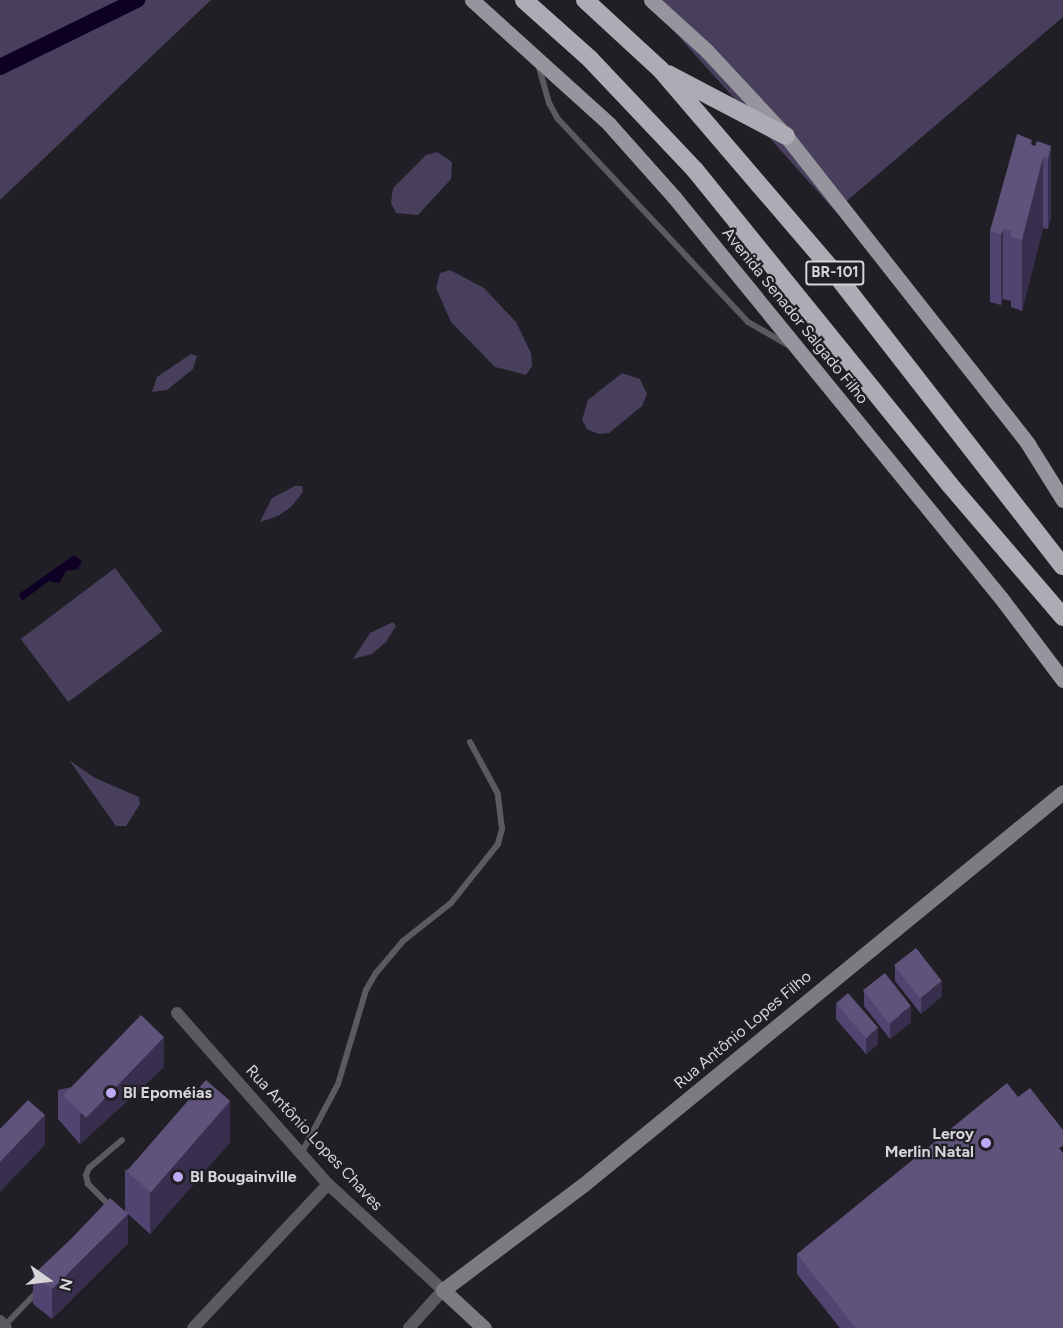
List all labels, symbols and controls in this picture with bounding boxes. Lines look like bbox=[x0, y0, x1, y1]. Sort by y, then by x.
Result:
street label: Avenida Senador Salgado Filho bbox=[718, 224, 872, 408]
road number: BR-101 bbox=[805, 261, 865, 285]
street label: Rua Antônio Lopes Filho bbox=[670, 967, 816, 1093]
street label: Rua Antônio Lopes Chaves bbox=[242, 1061, 386, 1215]
place label: Bl Epoméias bbox=[123, 1083, 212, 1103]
marker: Bl Epoméias bbox=[104, 1086, 118, 1100]
place label: Leroy Merlin Natal bbox=[885, 1124, 974, 1162]
marker: Leroy Merlin Natal bbox=[979, 1136, 993, 1150]
place label: Bl Bougainville bbox=[190, 1167, 297, 1187]
marker: Bl Bougainville bbox=[171, 1170, 185, 1184]
north arrow bbox=[18, 1250, 78, 1310]
text: N bbox=[55, 1276, 77, 1293]

